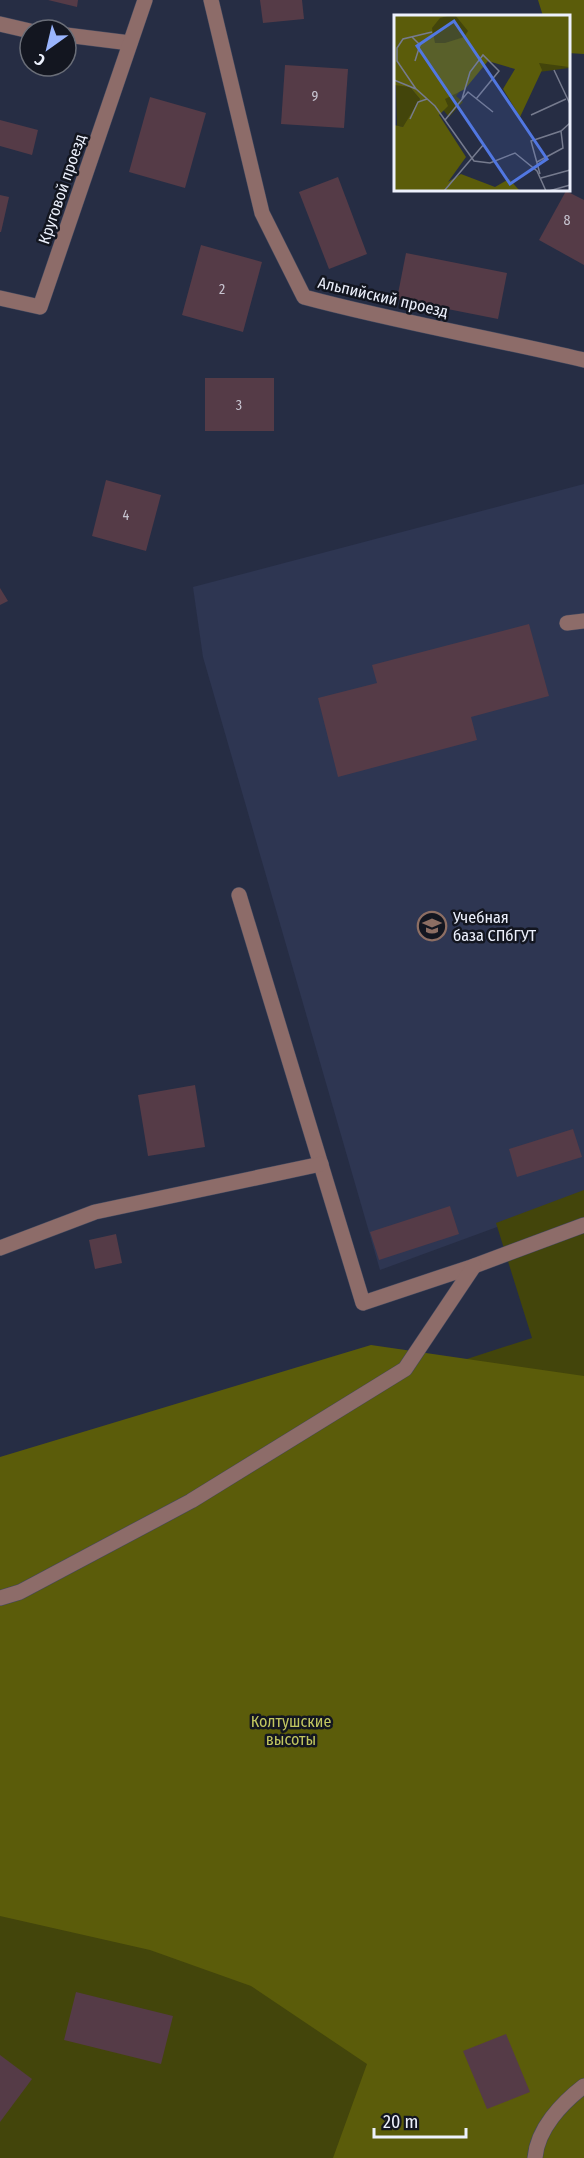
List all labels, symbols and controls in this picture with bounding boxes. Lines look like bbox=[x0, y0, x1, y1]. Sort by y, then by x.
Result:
inset map bbox=[394, 15, 569, 190]
north arrow bbox=[18, 18, 78, 78]
text: С bbox=[31, 49, 49, 70]
house number: 9 bbox=[312, 88, 319, 105]
street label: Круговой проезд bbox=[34, 132, 90, 246]
house number: 8 bbox=[564, 212, 571, 229]
street label: Альпийский проезд bbox=[316, 273, 450, 321]
house number: 2 bbox=[219, 281, 225, 298]
house number: 3 bbox=[236, 397, 242, 414]
house number: 4 bbox=[123, 507, 130, 524]
place label: Учебная база СПбГУТ bbox=[452, 908, 537, 945]
school or university icon: Учебная база СПбГУТ bbox=[416, 910, 448, 942]
park label: Колтушские высоты bbox=[251, 1712, 331, 1749]
scale bar bbox=[374, 2101, 466, 2139]
text: 20 m bbox=[383, 2111, 418, 2133]

